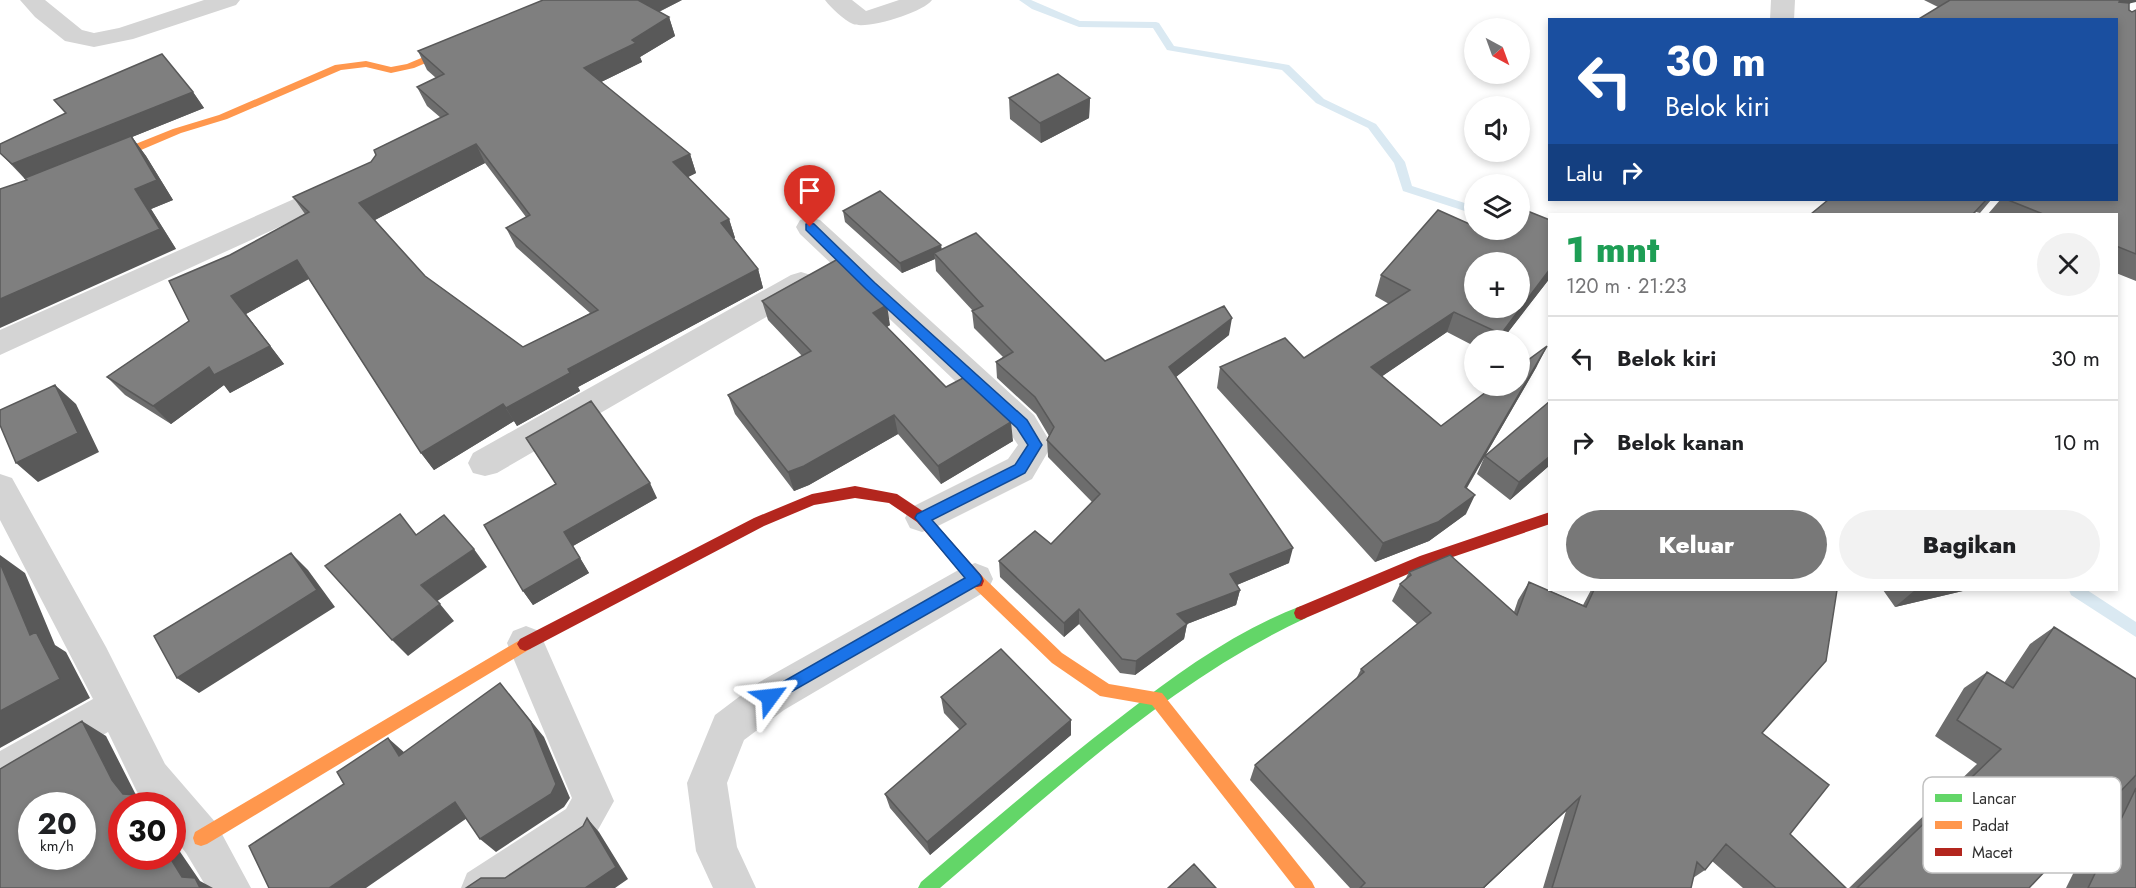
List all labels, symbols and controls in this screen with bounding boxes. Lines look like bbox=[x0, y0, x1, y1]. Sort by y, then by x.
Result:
north arrow bbox=[1464, 18, 1530, 84]
map controls bbox=[1464, 18, 1530, 396]
text: 30 m bbox=[1665, 31, 1766, 92]
icon: left bbox=[1566, 42, 1644, 120]
text: Belok kiri bbox=[1665, 87, 1770, 126]
button: sound bbox=[1464, 96, 1530, 162]
icon: right bbox=[1615, 156, 1648, 189]
text: Lalu bbox=[1566, 157, 1603, 189]
pin bbox=[784, 165, 835, 227]
icon: arrive bbox=[793, 174, 826, 207]
button: layers bbox=[1464, 174, 1530, 240]
text: 1 mnt bbox=[1566, 223, 1659, 275]
button: close bbox=[2037, 233, 2100, 296]
button: + bbox=[1464, 252, 1530, 318]
text: 120 m · 21:23 bbox=[1566, 272, 1687, 301]
button: − bbox=[1464, 330, 1530, 396]
icon: left bbox=[1566, 342, 1599, 375]
text: Belok kiri bbox=[1617, 342, 1716, 374]
text: 30 m bbox=[2051, 342, 2100, 374]
icon: right bbox=[1566, 426, 1599, 459]
text: Belok kanan bbox=[1617, 426, 1744, 458]
text: 10 m bbox=[2053, 426, 2100, 458]
button: Keluar bbox=[1566, 510, 1827, 579]
button: Bagikan bbox=[1839, 510, 2100, 579]
position arrow bbox=[738, 665, 802, 729]
legend bbox=[1923, 777, 2121, 873]
text: Lancar bbox=[1972, 787, 2017, 810]
speed limit sign: 30 bbox=[108, 792, 186, 870]
text: 20 bbox=[37, 802, 77, 845]
text: Padat bbox=[1972, 814, 2009, 837]
text: km/h bbox=[40, 835, 74, 857]
text: Macet bbox=[1972, 841, 2013, 864]

